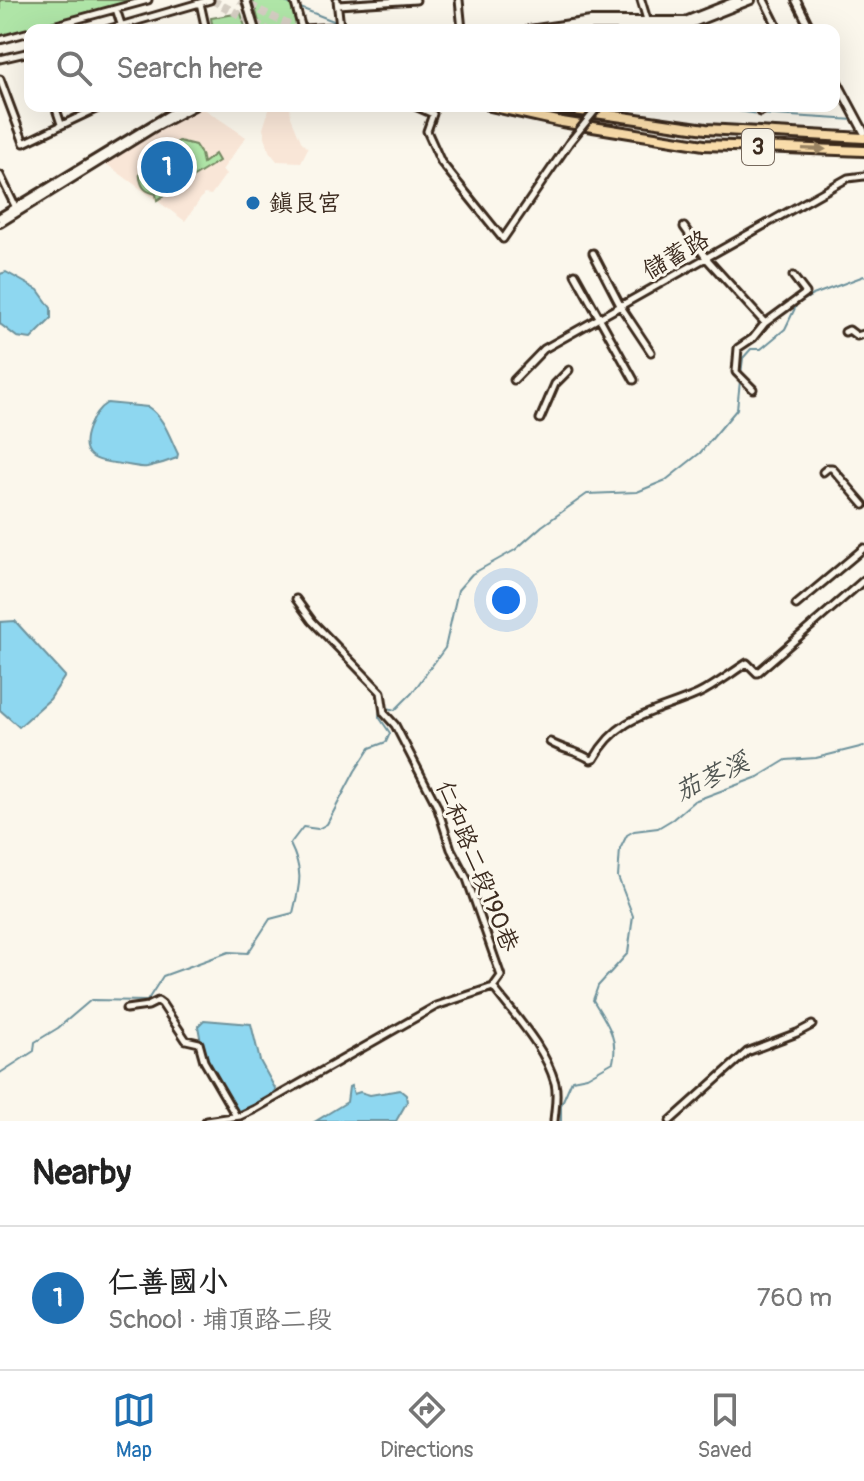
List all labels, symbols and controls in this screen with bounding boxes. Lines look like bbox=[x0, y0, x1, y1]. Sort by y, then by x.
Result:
search box bbox=[24, 24, 840, 112]
icon: search bbox=[52, 46, 96, 90]
text: Search here bbox=[116, 50, 263, 87]
road number: 3 bbox=[742, 129, 774, 165]
pin: 1 bbox=[141, 137, 193, 197]
one-way arrow bbox=[802, 142, 827, 155]
place label: 鎮艮宮 bbox=[269, 189, 341, 218]
marker: 鎮艮宮 bbox=[244, 194, 262, 212]
street label: 儲蓄路 bbox=[638, 224, 714, 286]
your location bbox=[486, 580, 526, 620]
water label: 茄苳溪 bbox=[670, 745, 756, 808]
street label: 仁和路二段190巷 bbox=[429, 776, 525, 956]
text: Nearby bbox=[32, 1152, 131, 1195]
text: 仁善國小 bbox=[108, 1264, 228, 1301]
text: 1 bbox=[53, 1282, 63, 1314]
text: 760 m bbox=[757, 1282, 832, 1314]
text: School · 埔頂路二段 bbox=[108, 1304, 332, 1336]
tab: Map bbox=[112, 1388, 156, 1464]
tab: Directions bbox=[380, 1388, 473, 1464]
tab: Saved bbox=[697, 1388, 752, 1464]

